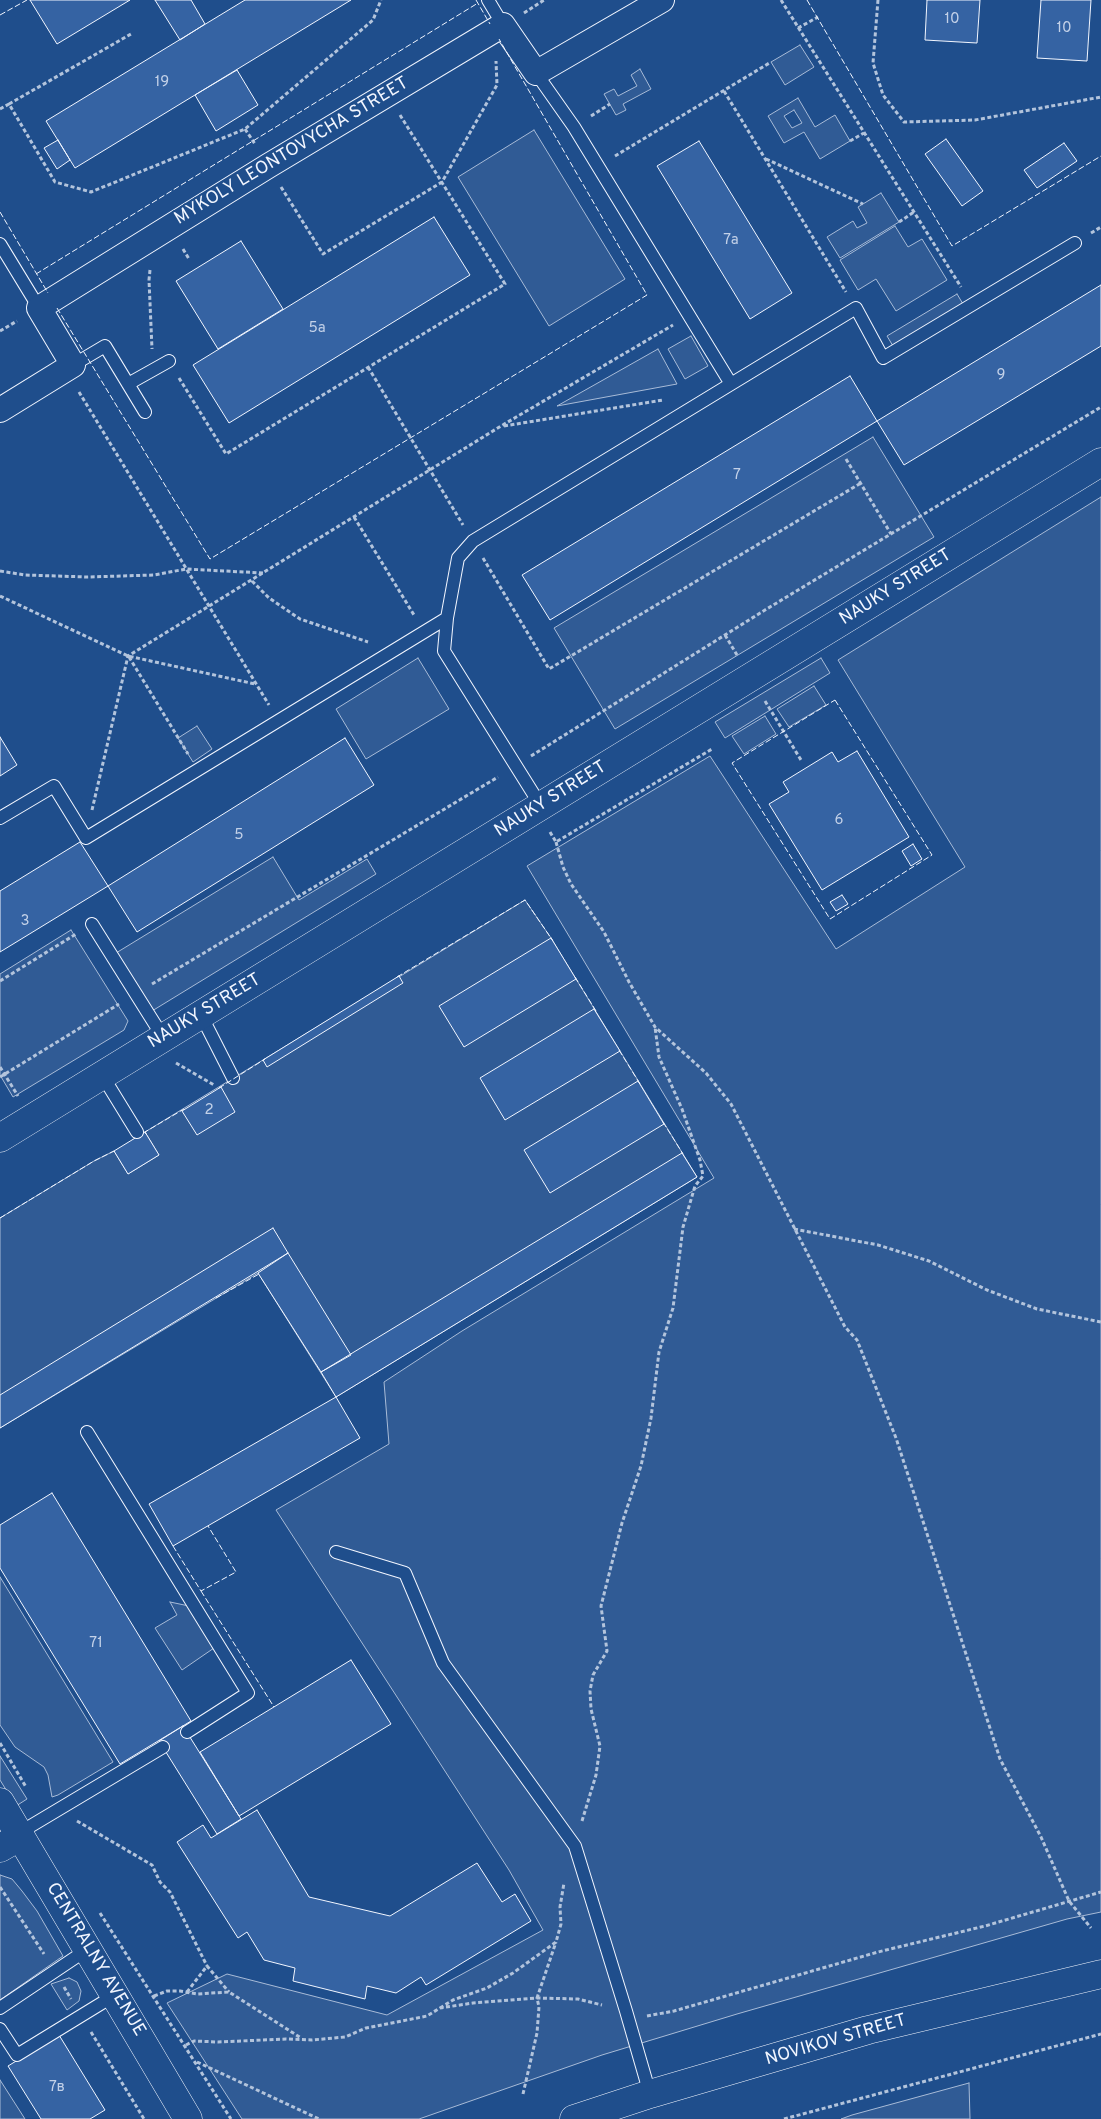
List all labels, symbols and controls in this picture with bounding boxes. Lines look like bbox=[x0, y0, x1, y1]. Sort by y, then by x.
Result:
house number: 10 bbox=[944, 11, 960, 29]
house number: 10 bbox=[1056, 20, 1072, 38]
street label: MYKOLY LEONTOVYCHA STREET bbox=[171, 73, 413, 231]
house number: 19 bbox=[155, 74, 169, 92]
house number: 7а bbox=[723, 232, 739, 250]
house number: 5а bbox=[308, 320, 326, 338]
house number: 9 bbox=[997, 367, 1005, 385]
house number: 7 bbox=[733, 467, 741, 485]
street label: NAUKY STREET bbox=[836, 545, 956, 631]
street label: NAUKY STREET bbox=[491, 757, 611, 843]
house number: 6 bbox=[835, 812, 843, 830]
house number: 5 bbox=[234, 827, 244, 845]
house number: 3 bbox=[20, 913, 30, 931]
street label: NAUKY STREET bbox=[145, 970, 265, 1054]
house number: 2 bbox=[204, 1102, 214, 1120]
house number: 71 bbox=[89, 1635, 103, 1653]
street label: CENTRALNY AVENUE bbox=[41, 1879, 149, 2041]
street label: NOVIKOV STREET bbox=[763, 2011, 909, 2071]
house number: 7в bbox=[49, 2079, 65, 2097]

